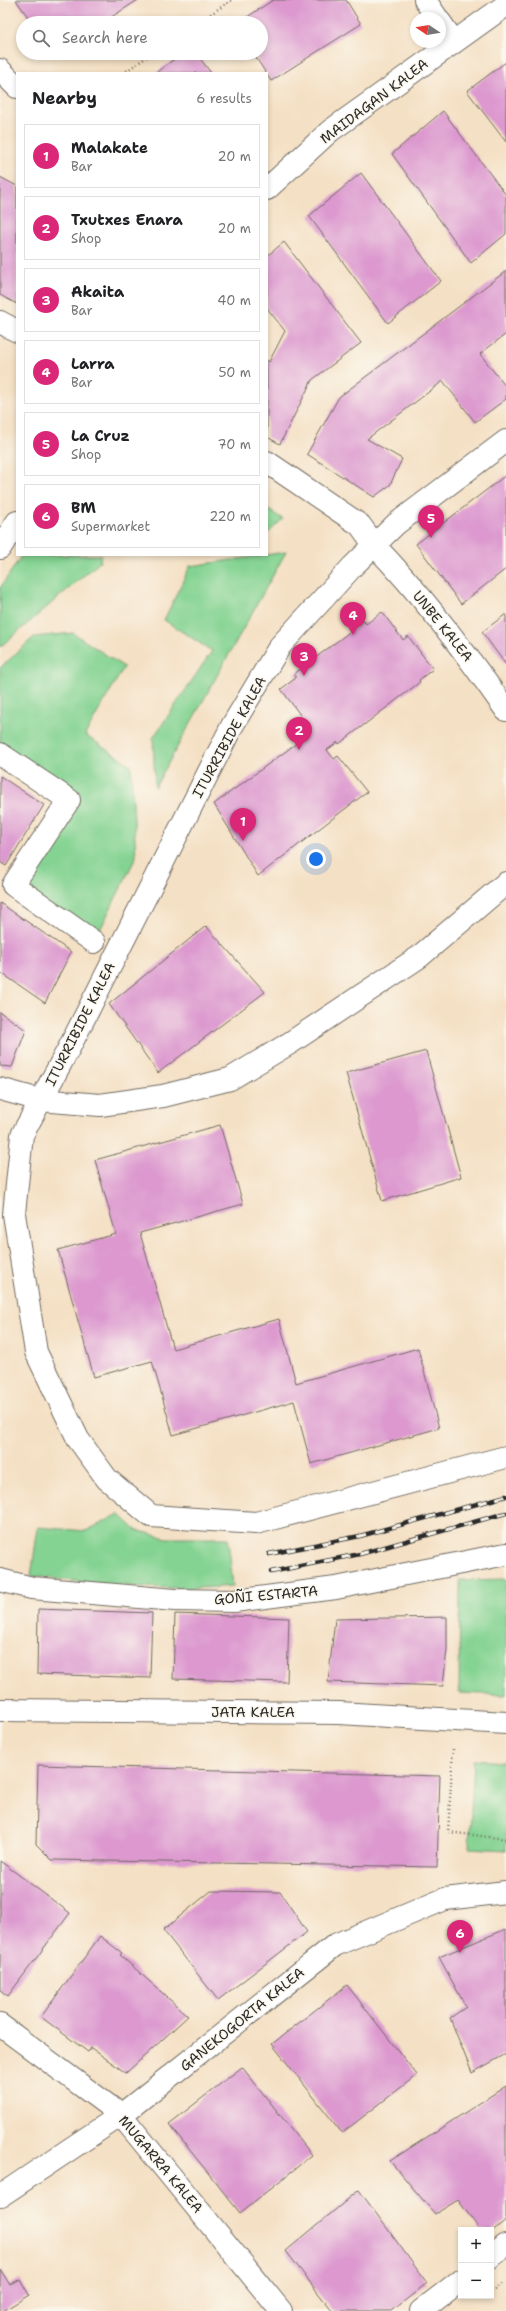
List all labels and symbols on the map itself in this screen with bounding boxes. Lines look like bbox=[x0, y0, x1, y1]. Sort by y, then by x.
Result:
north arrow bbox=[410, 12, 446, 48]
street label: MAIDAGAN KALEA bbox=[316, 54, 432, 148]
pin: 5 bbox=[418, 505, 444, 538]
street label: UNBE KALEA bbox=[409, 587, 477, 665]
pin: 4 bbox=[340, 602, 366, 635]
pin: 3 bbox=[291, 643, 317, 676]
street label: ITURRIBIDE KALEA bbox=[188, 673, 270, 801]
pin: 2 bbox=[286, 717, 312, 750]
pin: 1 bbox=[230, 808, 256, 841]
your location bbox=[306, 849, 326, 869]
street label: ITURRIBIDE KALEA bbox=[41, 959, 119, 1089]
street label: GOÑI ESTARTA bbox=[213, 1580, 319, 1609]
street label: JATA KALEA bbox=[211, 1703, 295, 1721]
pin: 6 bbox=[447, 1920, 473, 1953]
street label: GANEKOGORTA KALEA bbox=[176, 1963, 308, 2075]
street label: MUGARRA KALEA bbox=[115, 2111, 207, 2217]

